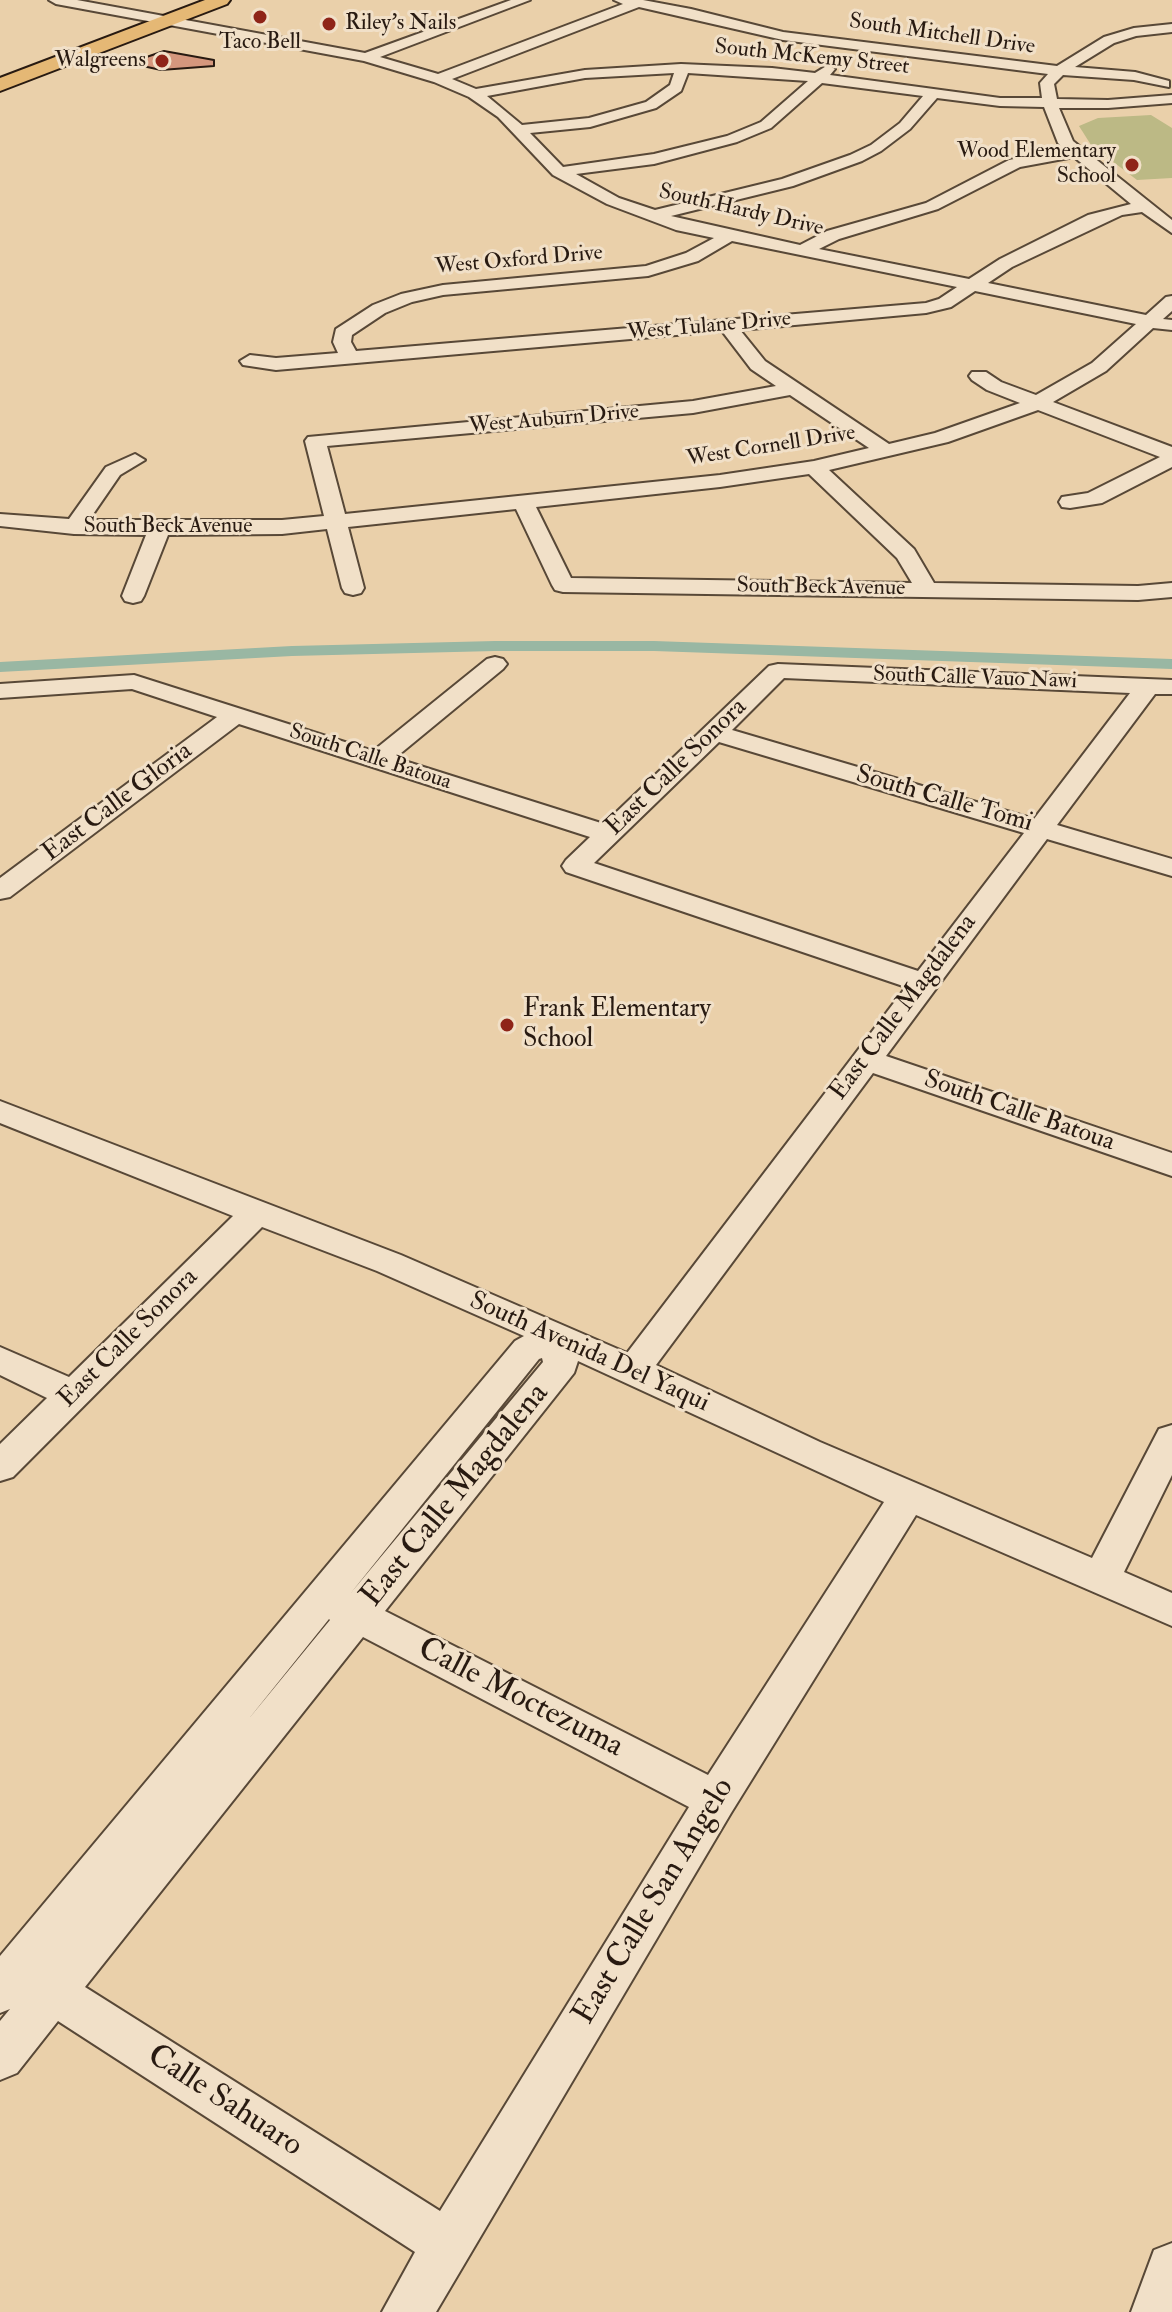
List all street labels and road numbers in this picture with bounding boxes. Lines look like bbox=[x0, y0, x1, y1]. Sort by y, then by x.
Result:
street label: South Mitchell Drive bbox=[847, 9, 1037, 61]
street label: South McKemy Street bbox=[713, 35, 911, 81]
street label: South Hardy Drive bbox=[656, 179, 826, 243]
street label: West Oxford Drive bbox=[434, 241, 604, 281]
street label: West Tulane Drive bbox=[626, 307, 792, 347]
street label: West Auburn Drive bbox=[468, 399, 640, 441]
street label: West Cornell Drive bbox=[685, 421, 857, 473]
street label: South Beck Avenue bbox=[84, 514, 252, 540]
street label: South Beck Avenue bbox=[736, 573, 906, 603]
street label: South Calle Vauo Nawi bbox=[872, 662, 1078, 696]
street label: East Calle Sonora bbox=[600, 693, 754, 843]
street label: South Calle Batoua bbox=[286, 719, 454, 797]
street label: East Calle Gloria bbox=[37, 736, 199, 870]
street label: South Calle Tomi bbox=[852, 760, 1036, 840]
street label: East Calle Magdalena bbox=[824, 909, 984, 1107]
street label: South Calle Batoua bbox=[919, 1065, 1119, 1159]
street label: East Calle Sonora bbox=[53, 1263, 205, 1415]
street label: South Avenida Del Yaqui bbox=[464, 1286, 714, 1420]
street label: East Calle Magdalena bbox=[354, 1376, 558, 1616]
street label: Calle Moctezuma bbox=[411, 1631, 629, 1767]
street label: East Calle San Angelo bbox=[566, 1772, 744, 2032]
street label: Calle Sahuaro bbox=[139, 2038, 309, 2166]

